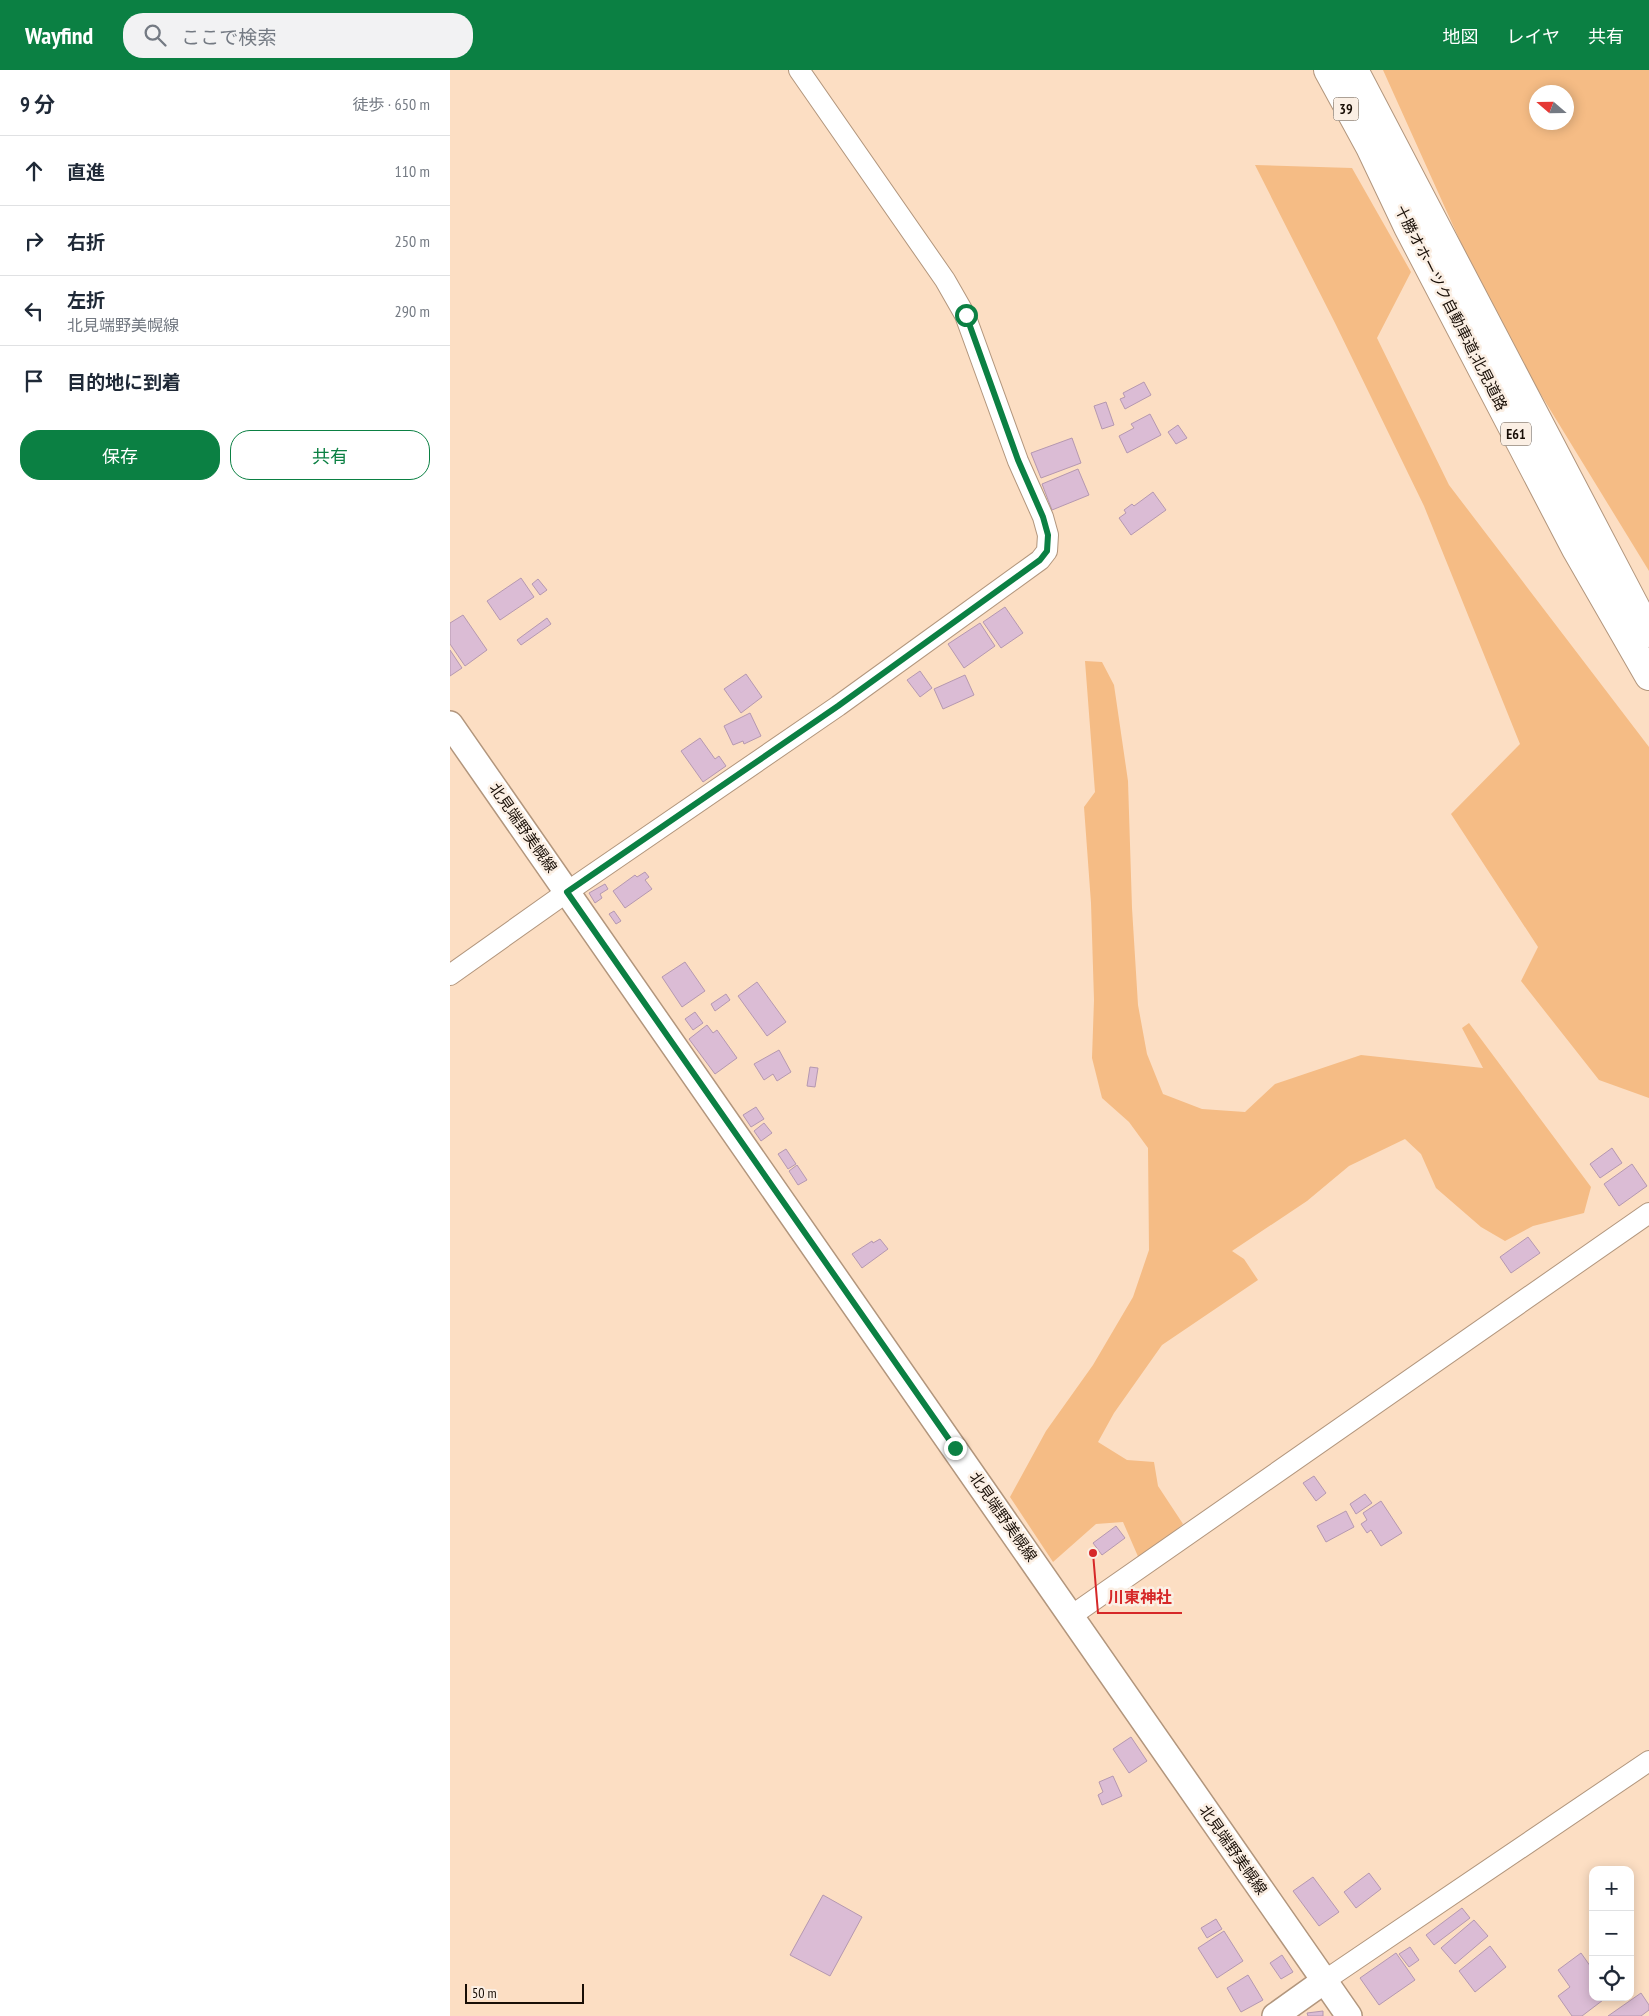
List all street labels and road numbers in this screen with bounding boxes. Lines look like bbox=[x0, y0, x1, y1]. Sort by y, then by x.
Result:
road number: 39 bbox=[1334, 98, 1358, 120]
street label: 十勝オホーツク自動車道;北見道路 bbox=[1391, 202, 1512, 414]
road number: E61 bbox=[1501, 422, 1531, 446]
street label: 北見端野美幌線 bbox=[486, 779, 561, 876]
street label: 北見端野美幌線 bbox=[966, 1468, 1041, 1565]
street label: 北見端野美幌線 bbox=[1196, 1801, 1271, 1898]

